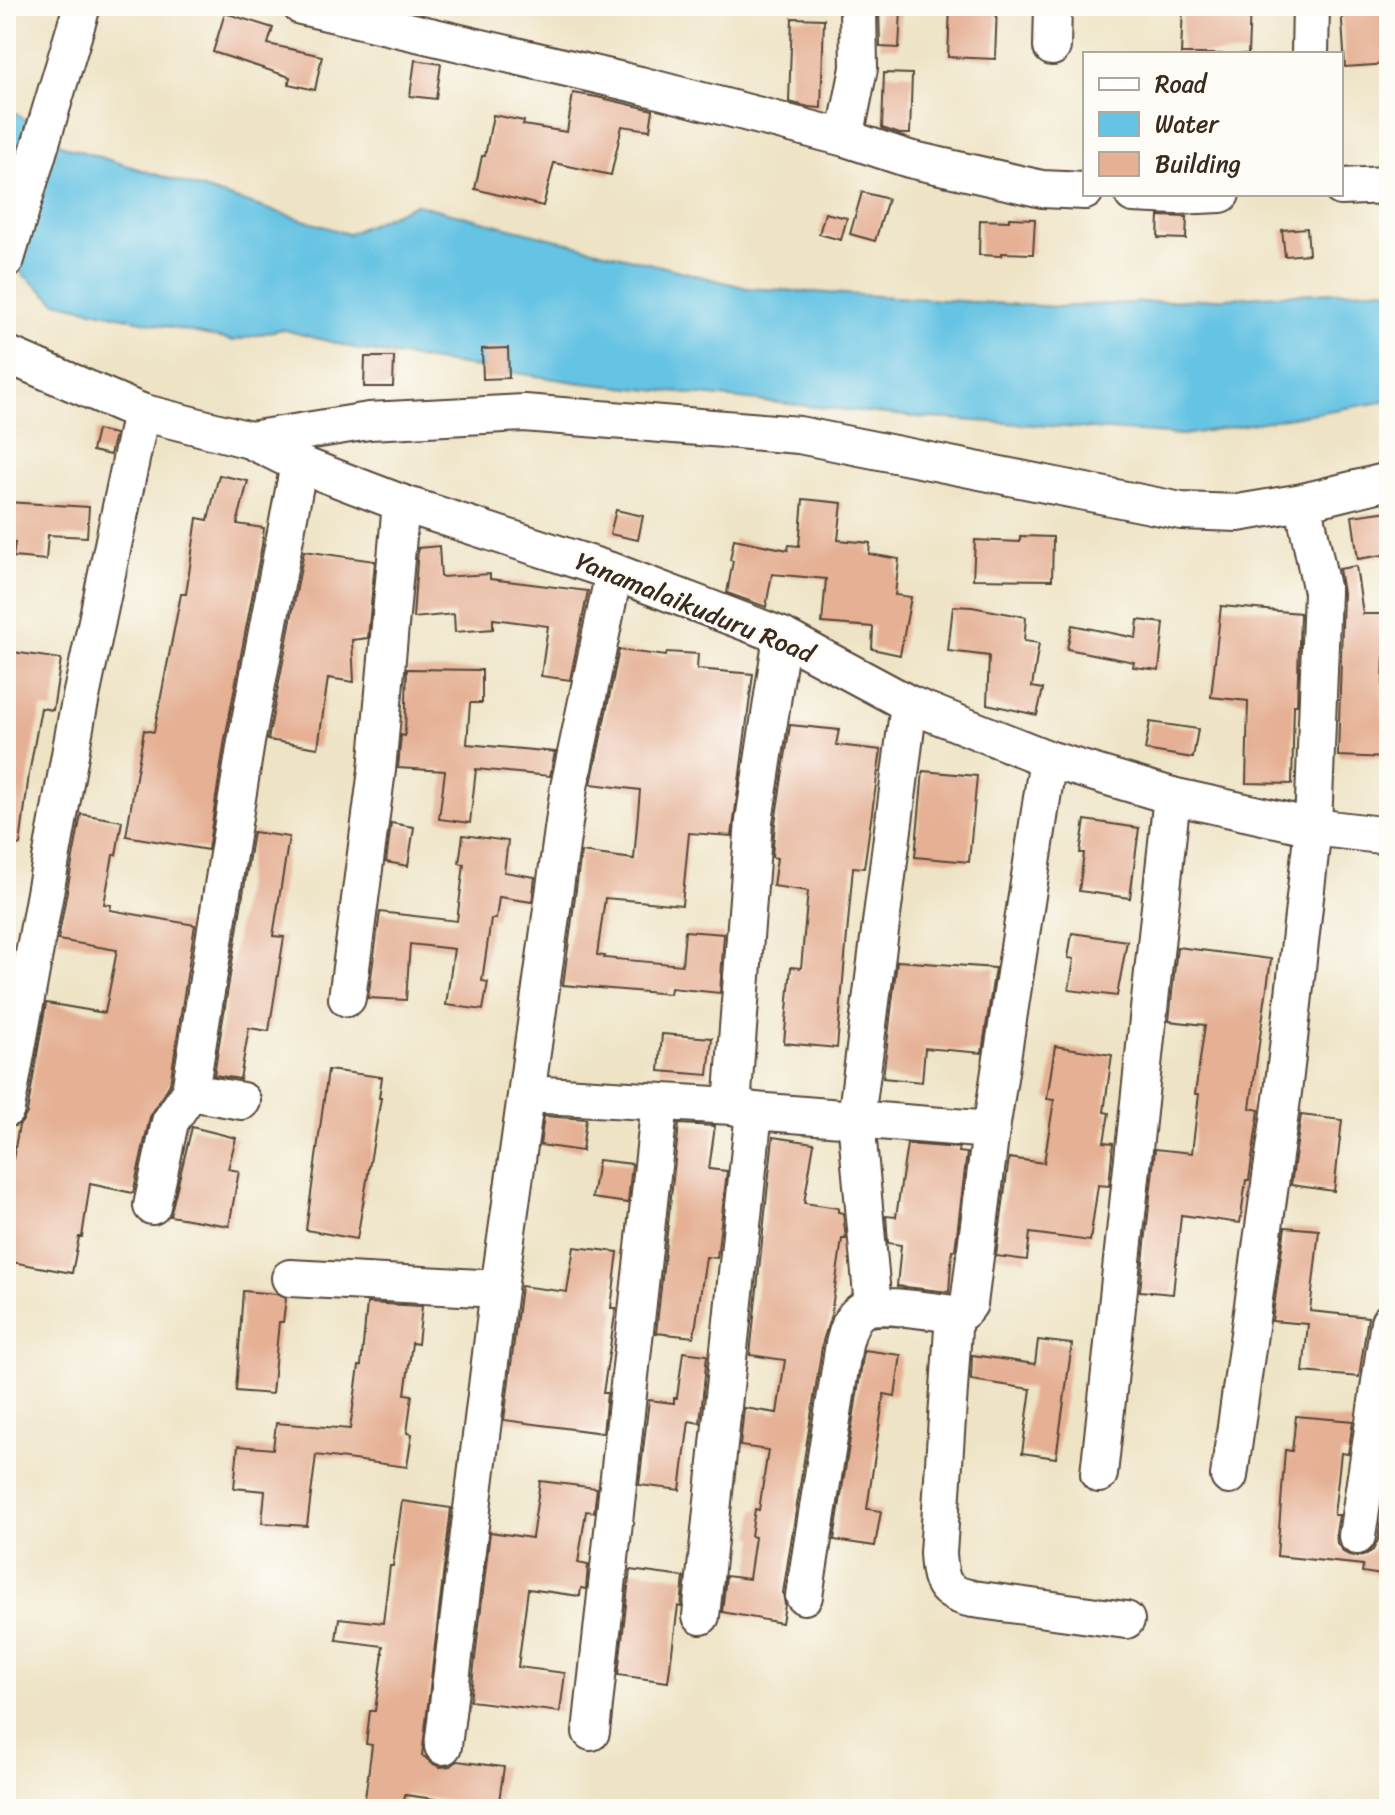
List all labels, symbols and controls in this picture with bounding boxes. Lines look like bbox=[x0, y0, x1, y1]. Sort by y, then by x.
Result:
legend bbox=[1083, 52, 1343, 196]
text: Road bbox=[1155, 63, 1209, 105]
text: Water bbox=[1155, 103, 1220, 145]
text: Building bbox=[1155, 143, 1241, 185]
street label: Yanamalaikuduru Road bbox=[568, 538, 824, 677]

